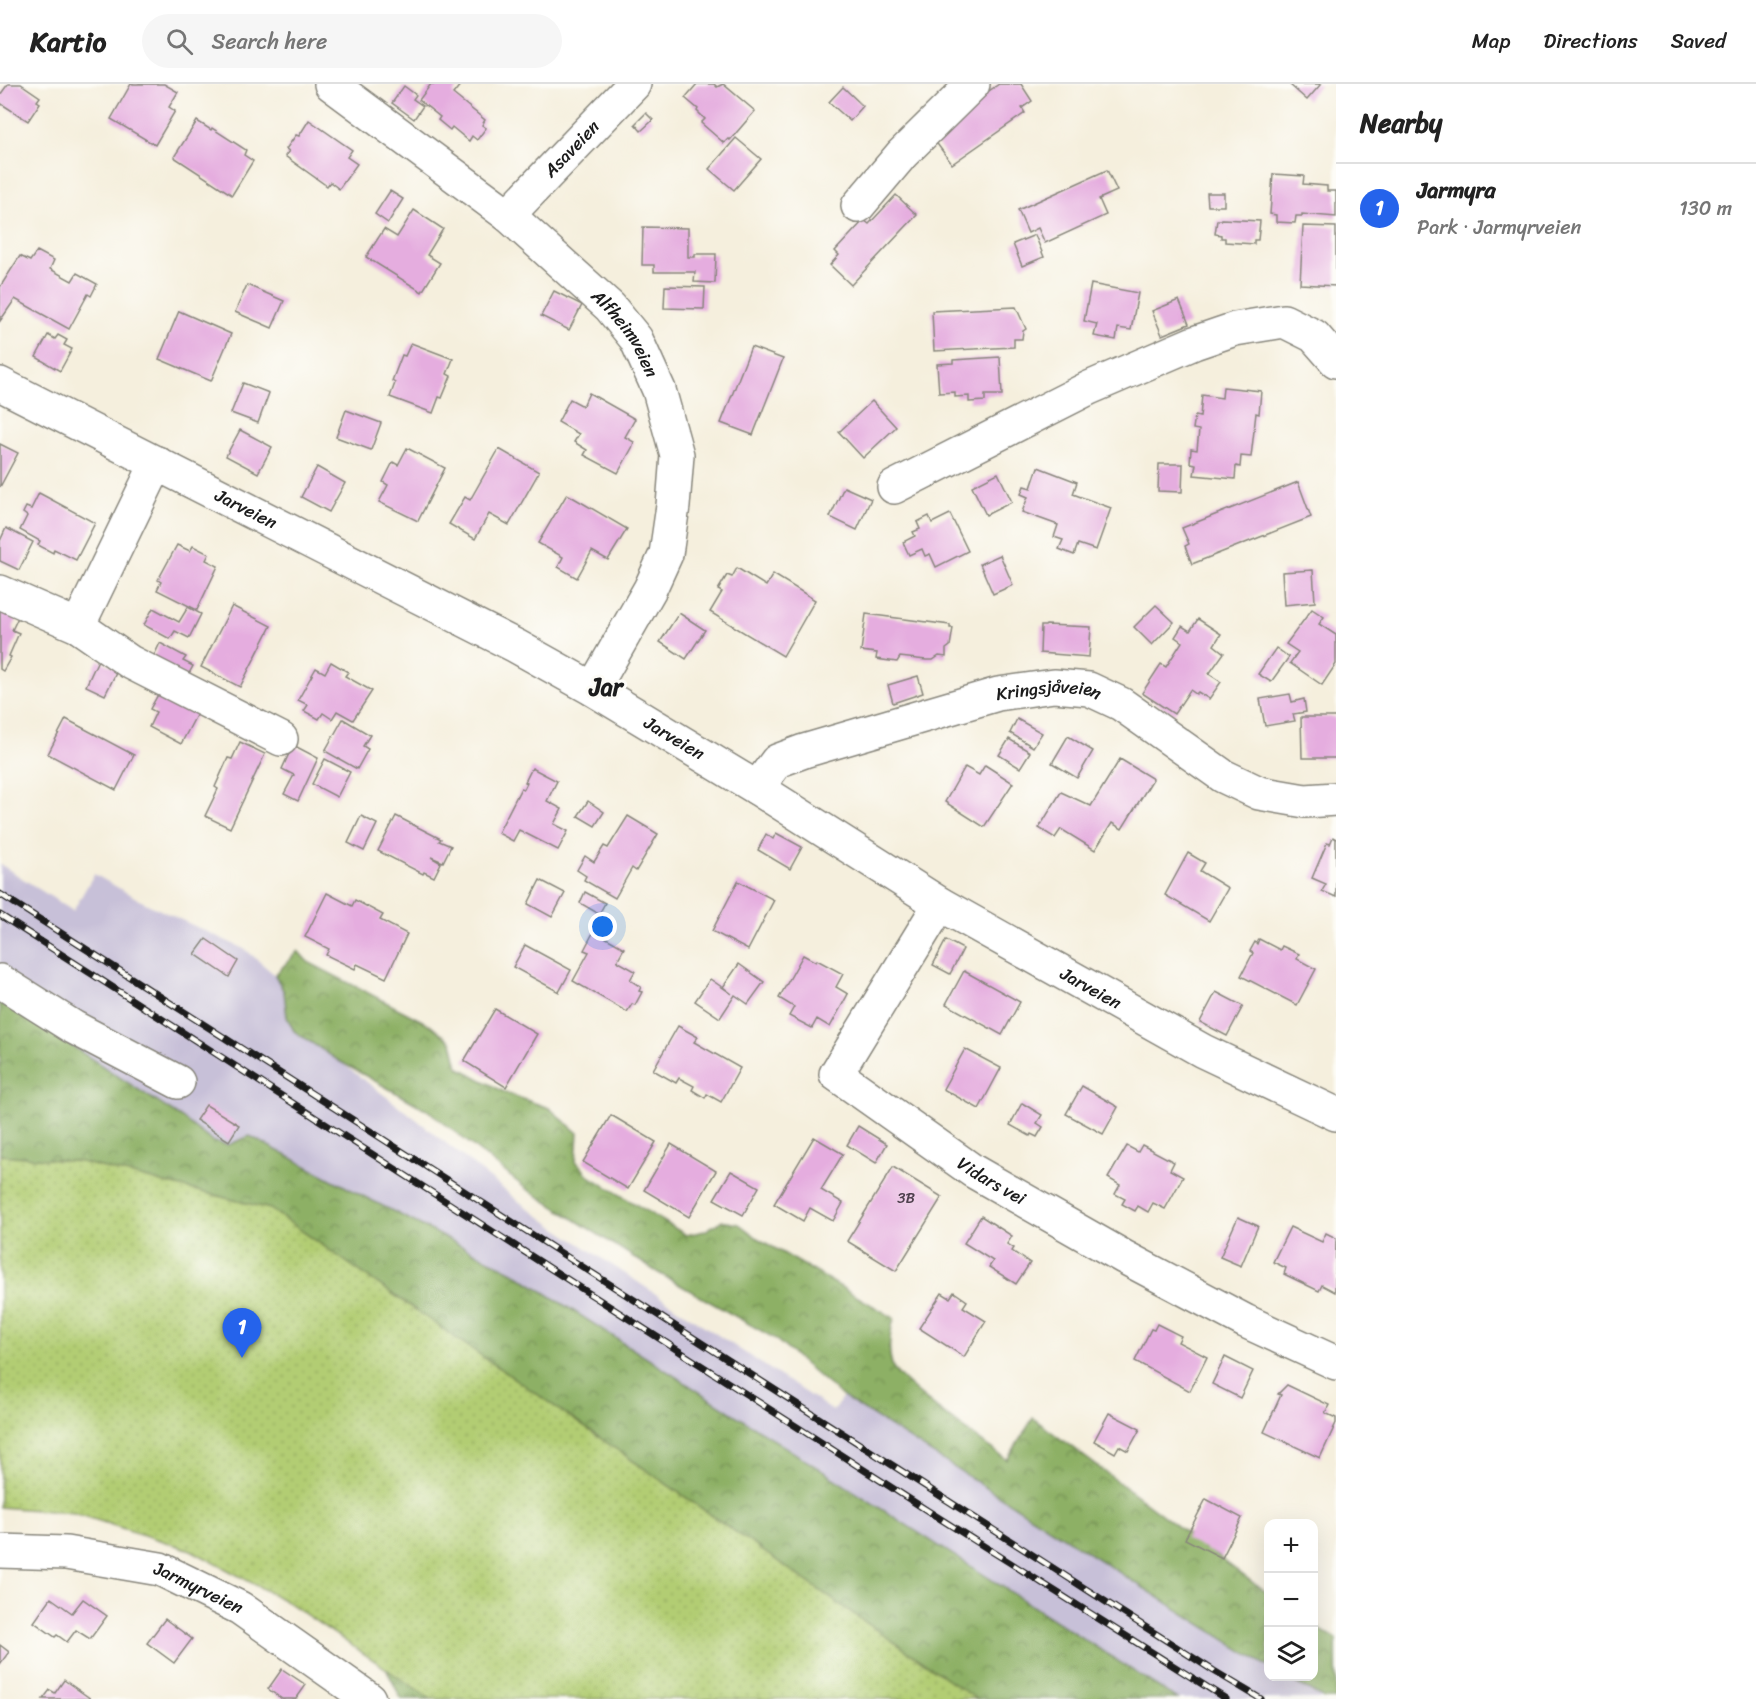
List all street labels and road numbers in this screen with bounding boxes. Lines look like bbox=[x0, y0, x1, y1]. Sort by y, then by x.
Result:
street label: Asaveien bbox=[535, 112, 608, 186]
street label: Alfheimveien bbox=[583, 280, 667, 383]
street label: Jarveien bbox=[208, 479, 283, 538]
street label: Kringsjåveien bbox=[994, 670, 1108, 710]
street label: Jarveien bbox=[637, 707, 711, 769]
street label: Jarveien bbox=[1053, 958, 1128, 1019]
street label: Vidars vei bbox=[950, 1148, 1033, 1214]
street label: Jarmyrveien bbox=[151, 1552, 249, 1623]

